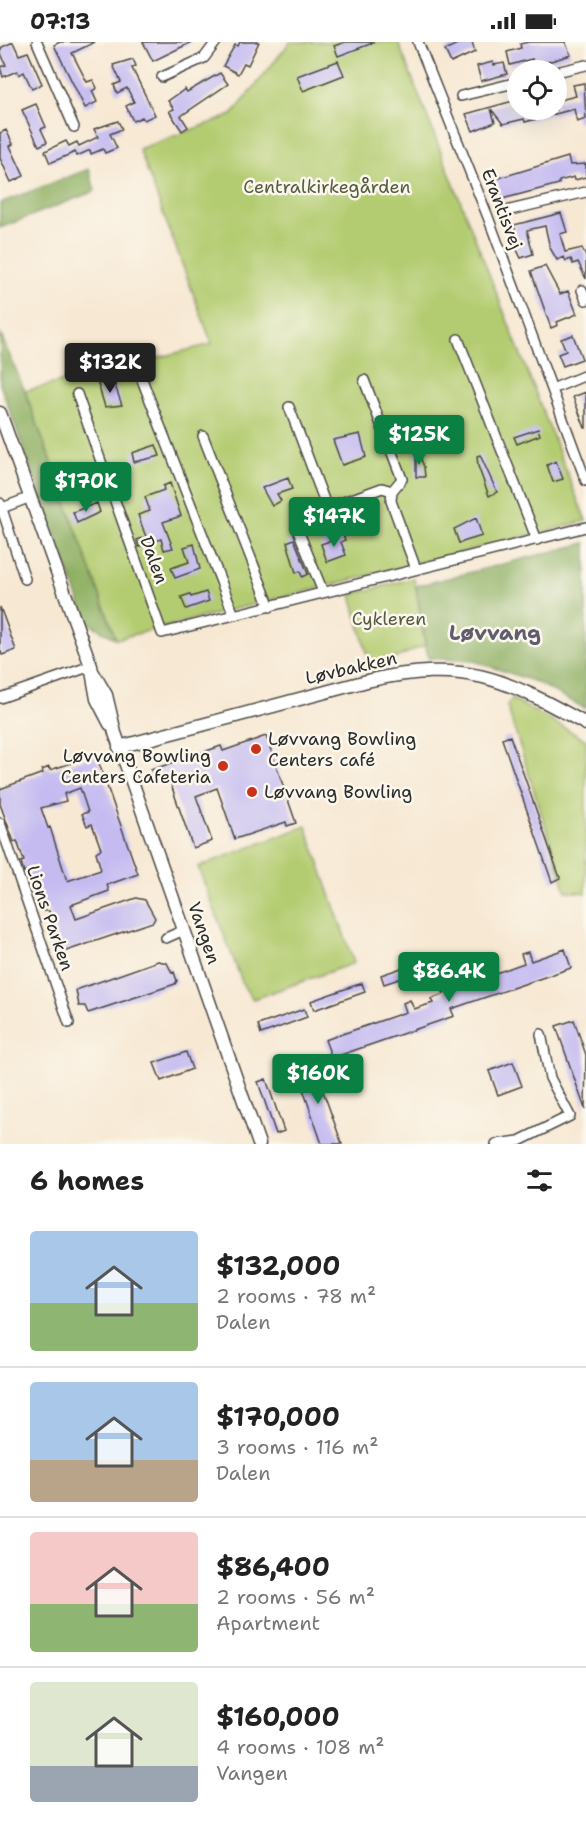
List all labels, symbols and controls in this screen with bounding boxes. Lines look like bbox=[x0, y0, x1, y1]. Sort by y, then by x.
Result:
text: 07:13 bbox=[30, 7, 90, 36]
map controls bbox=[507, 60, 567, 120]
button: locate bbox=[507, 60, 567, 120]
street label: Erantisvej bbox=[476, 165, 528, 253]
park label: Centralkirkegården bbox=[243, 175, 411, 199]
pin: $132K bbox=[68, 343, 152, 394]
text: $132K bbox=[79, 349, 141, 375]
pin: $125K bbox=[377, 415, 461, 466]
text: $125K bbox=[388, 421, 450, 447]
pin: $170K bbox=[44, 462, 128, 513]
text: $170K bbox=[54, 468, 118, 494]
pin: $147K bbox=[292, 497, 376, 548]
text: $147K bbox=[303, 503, 365, 529]
street label: Dalen bbox=[134, 533, 174, 587]
park label: Cykleren bbox=[352, 607, 426, 631]
district label: Løvvang bbox=[449, 619, 541, 647]
street label: Løvbakken bbox=[303, 646, 399, 690]
place label: Løvvang Bowling Centers café bbox=[268, 727, 416, 772]
marker: Løvvang Bowling Centers café bbox=[249, 742, 263, 756]
place label: Løvvang Bowling Centers Cafeteria bbox=[61, 744, 211, 789]
marker: Løvvang Bowling Centers Cafeteria bbox=[216, 759, 230, 773]
place label: Løvvang Bowling bbox=[264, 780, 412, 804]
marker: Løvvang Bowling bbox=[245, 785, 259, 799]
street label: Lions Parken bbox=[21, 862, 79, 974]
street label: Vangen bbox=[182, 899, 226, 967]
pin: $86.4K bbox=[400, 952, 498, 1003]
text: $86.4K bbox=[412, 958, 486, 984]
pin: $160K bbox=[276, 1054, 360, 1105]
text: $160K bbox=[286, 1060, 350, 1086]
text: 6 homes bbox=[30, 1163, 144, 1198]
icon: filters bbox=[523, 1164, 556, 1197]
text: $132,000 bbox=[216, 1248, 341, 1283]
icon: home bbox=[78, 1255, 150, 1327]
text: 2 rooms · 78 m² bbox=[216, 1283, 376, 1309]
text: Dalen bbox=[216, 1309, 270, 1335]
text: $170,000 bbox=[216, 1399, 340, 1434]
icon: home bbox=[78, 1406, 150, 1478]
text: 3 rooms · 116 m² bbox=[216, 1434, 378, 1460]
text: Dalen bbox=[216, 1460, 270, 1486]
text: $86,400 bbox=[216, 1549, 330, 1584]
icon: home bbox=[78, 1556, 150, 1628]
text: 2 rooms · 56 m² bbox=[216, 1584, 375, 1610]
text: Apartment bbox=[216, 1610, 320, 1636]
text: $160,000 bbox=[216, 1699, 340, 1734]
icon: home bbox=[78, 1706, 150, 1778]
text: 4 rooms · 108 m² bbox=[216, 1734, 385, 1760]
text: Vangen bbox=[216, 1760, 288, 1786]

